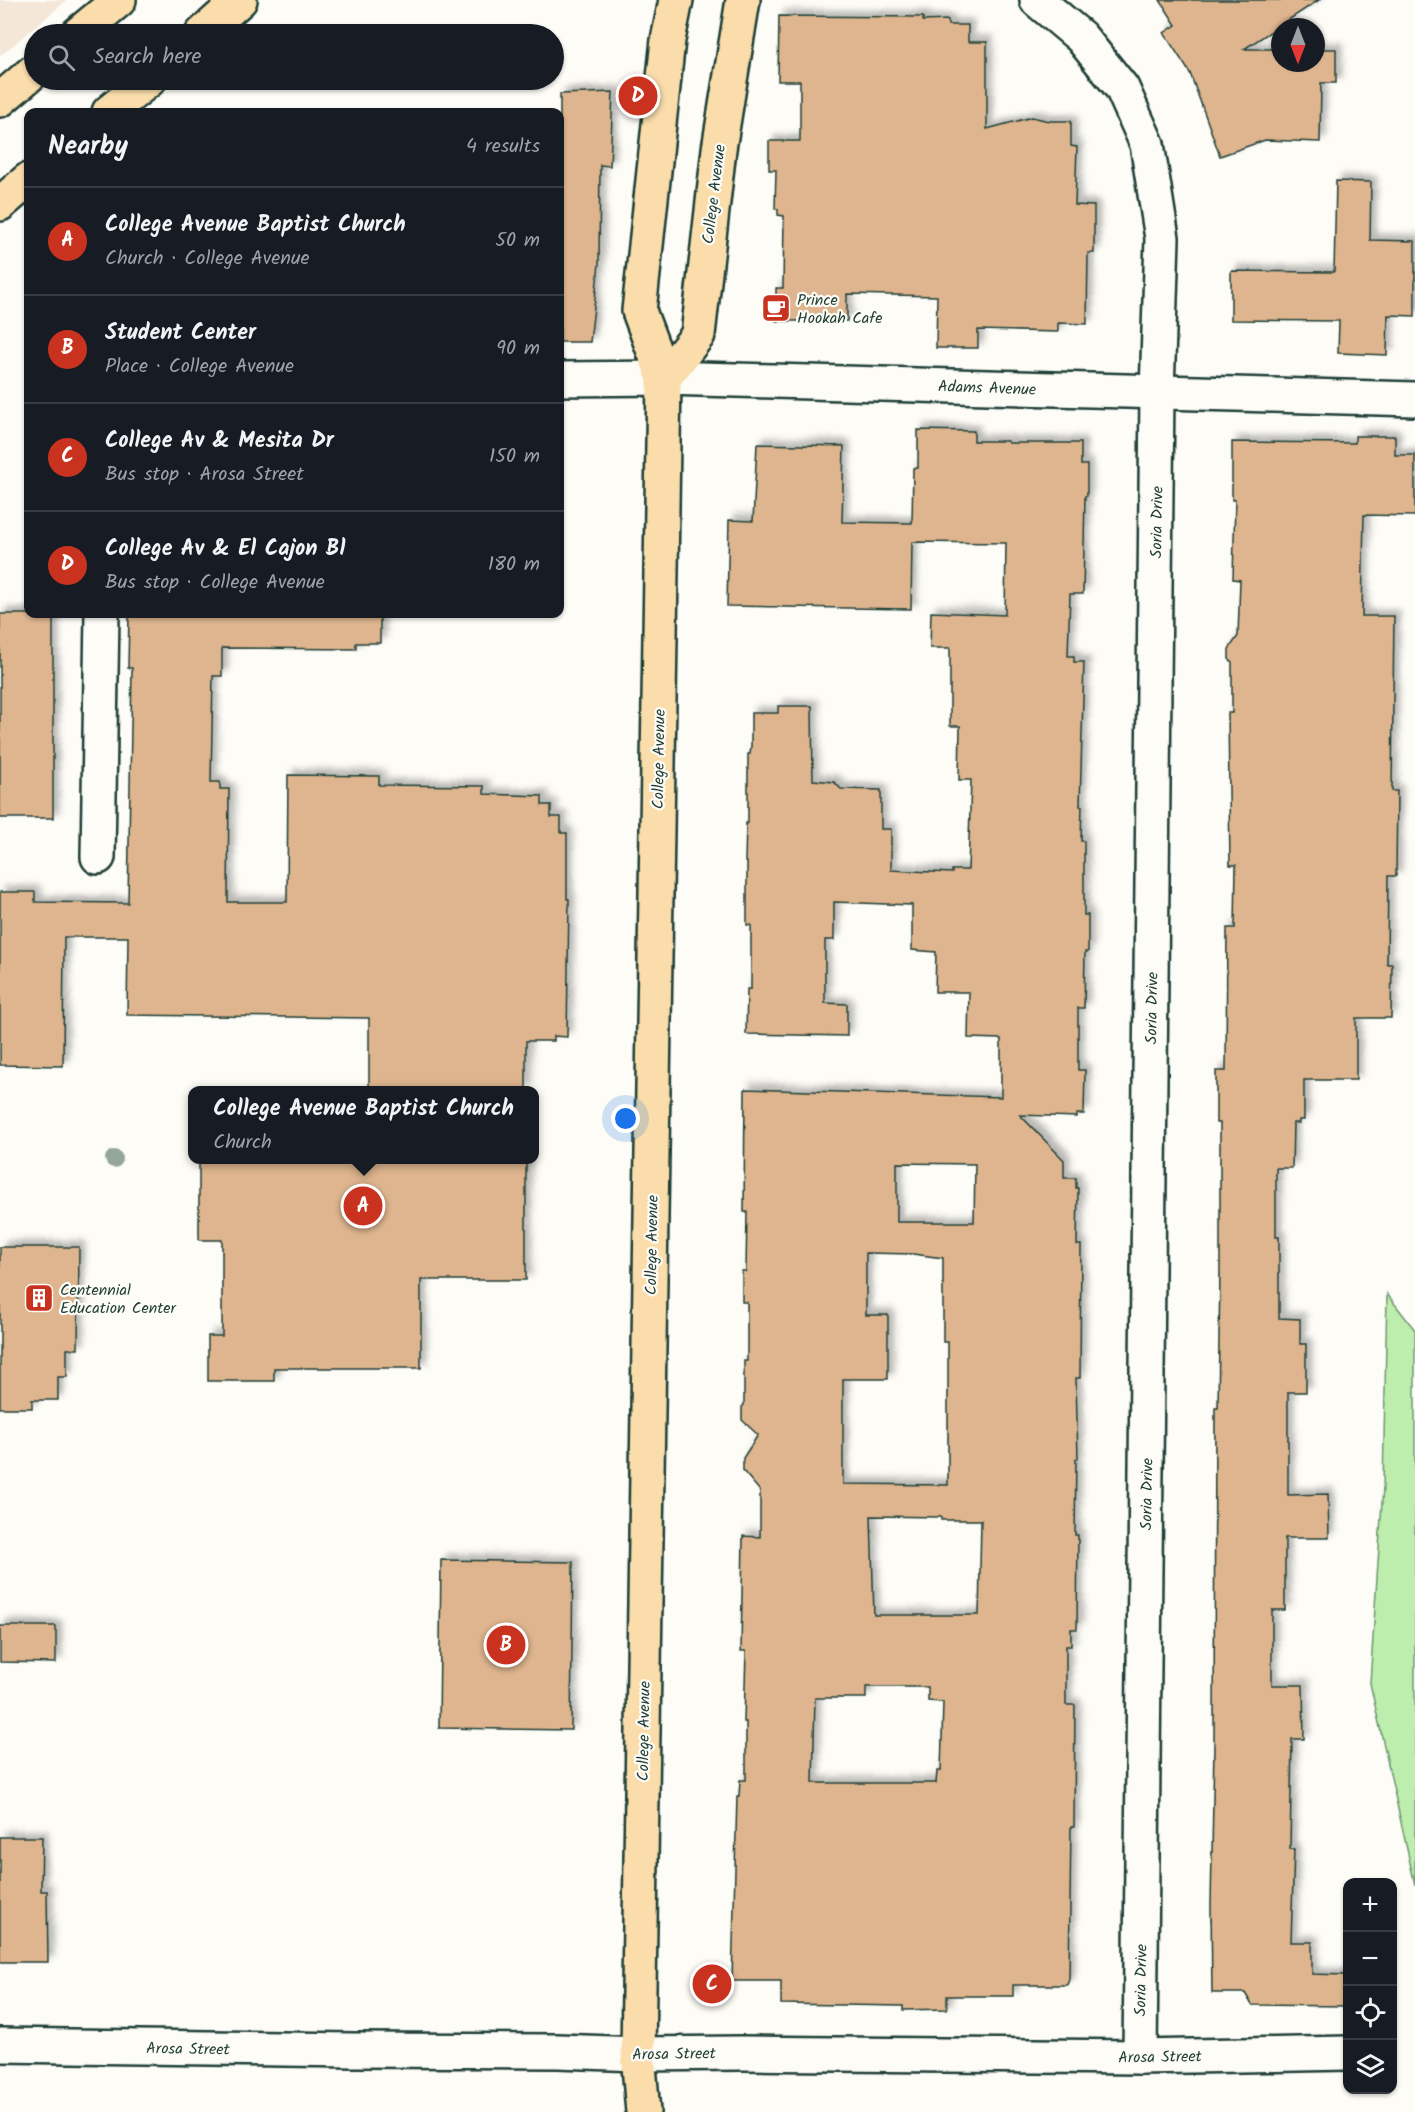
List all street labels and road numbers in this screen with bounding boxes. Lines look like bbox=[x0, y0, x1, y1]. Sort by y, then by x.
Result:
street label: College Avenue bbox=[696, 143, 733, 245]
street label: Adams Avenue bbox=[937, 374, 1037, 403]
street label: Soria Drive bbox=[1144, 486, 1171, 558]
street label: College Avenue bbox=[646, 709, 673, 809]
street label: Soria Drive bbox=[1139, 972, 1166, 1044]
street label: College Avenue bbox=[639, 1195, 666, 1295]
street label: Soria Drive bbox=[1134, 1458, 1161, 1530]
street label: College Avenue bbox=[631, 1681, 658, 1781]
street label: Soria Drive bbox=[1128, 1944, 1155, 2016]
street label: Arosa Street bbox=[146, 2036, 231, 2063]
street label: Arosa Street bbox=[632, 2041, 717, 2068]
street label: Arosa Street bbox=[1118, 2044, 1203, 2071]

